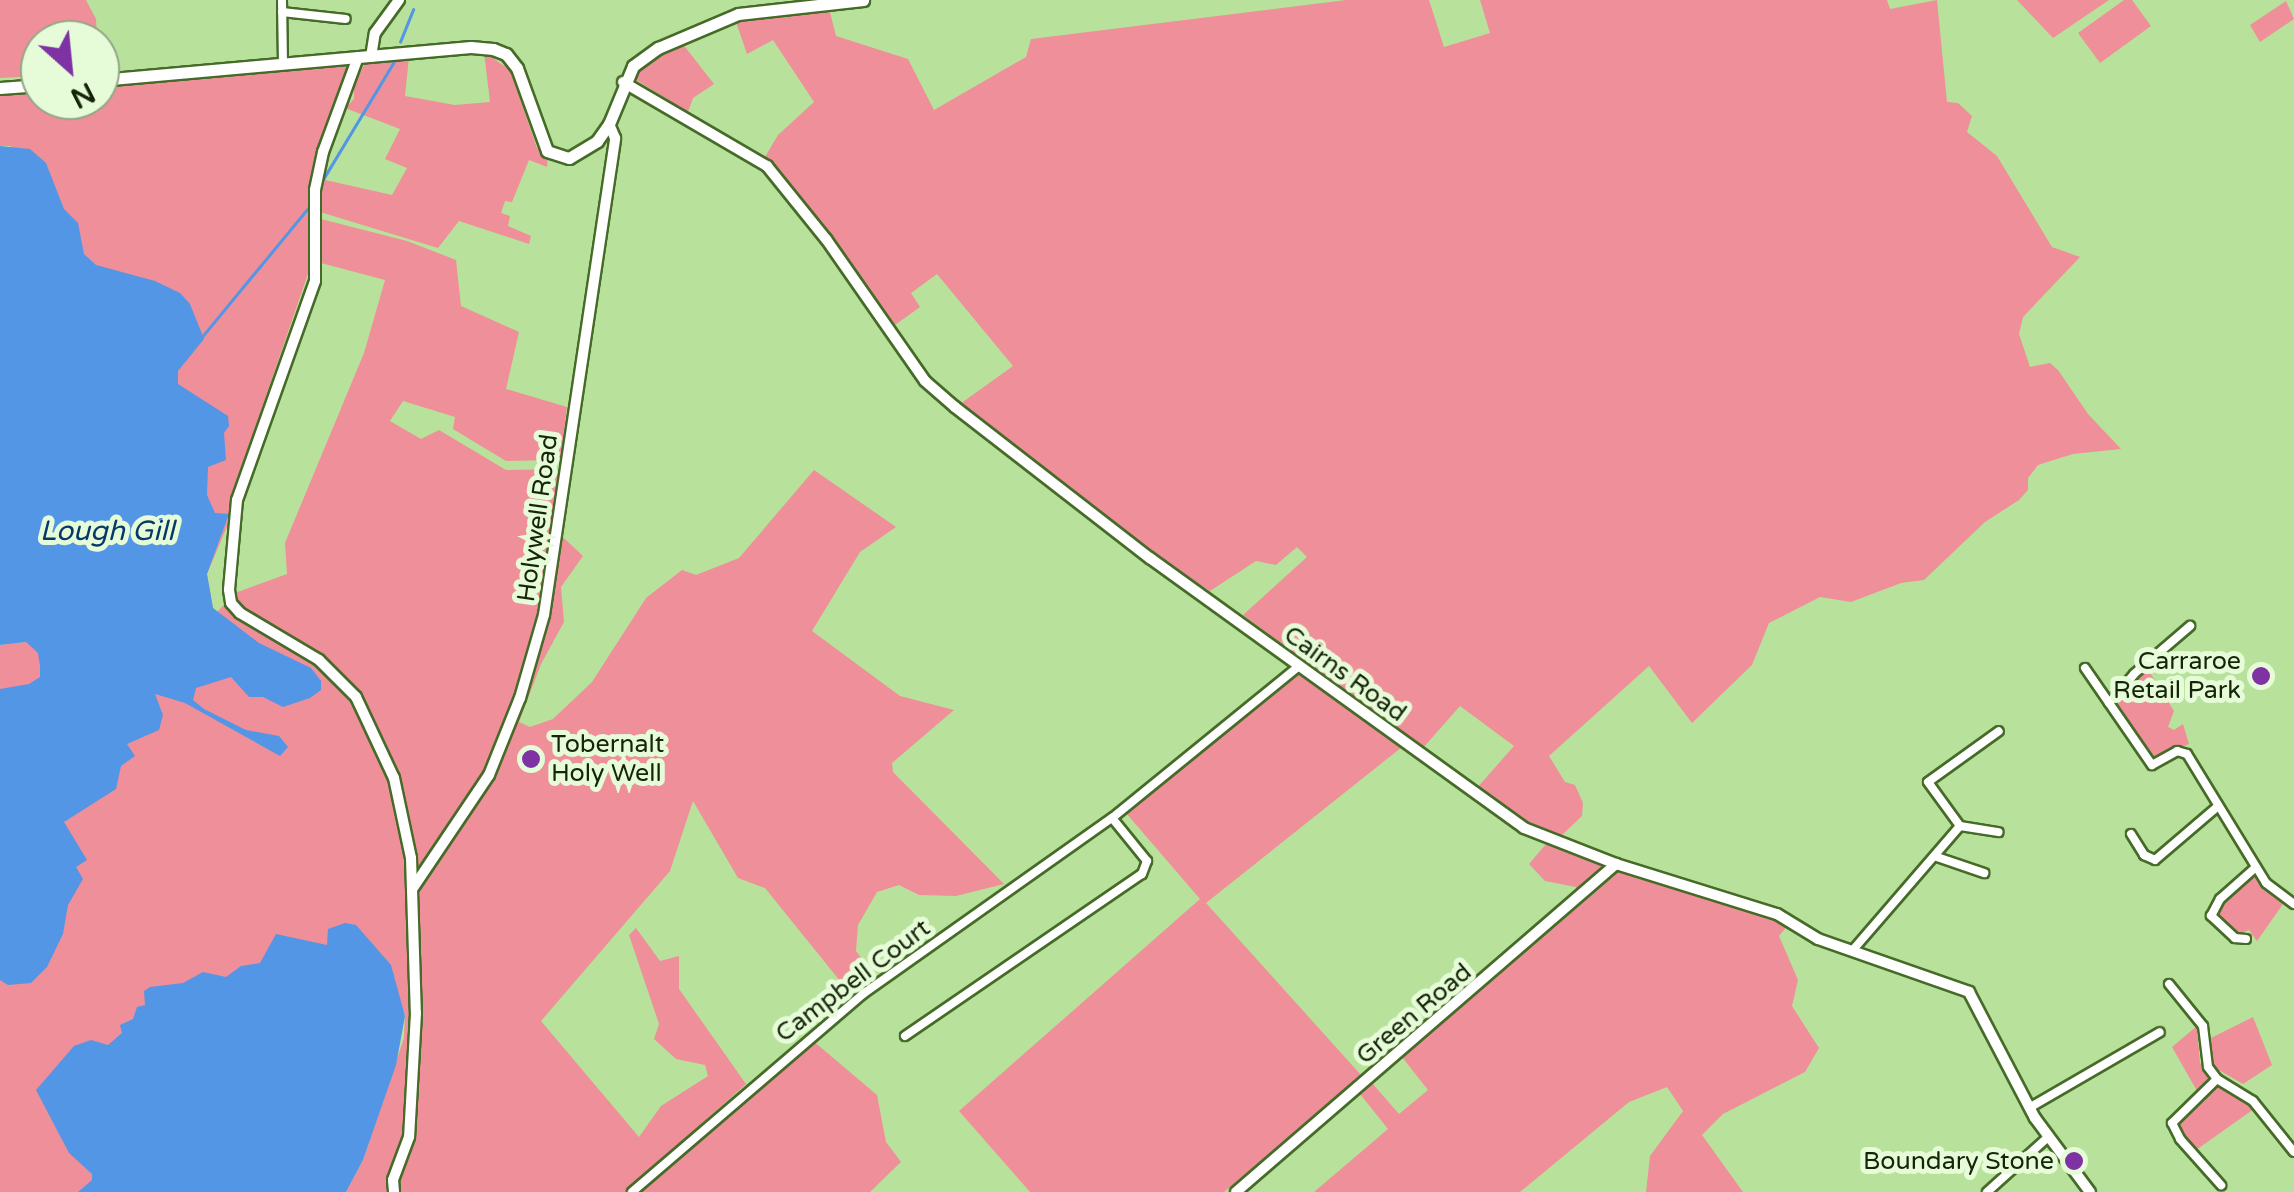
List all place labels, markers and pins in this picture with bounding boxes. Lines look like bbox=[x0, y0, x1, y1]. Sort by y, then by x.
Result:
place label: Carraroe Retail Park bbox=[2113, 647, 2241, 706]
marker: Carraroe Retail Park bbox=[2250, 665, 2272, 687]
place label: Tobernalt Holy Well bbox=[551, 730, 664, 789]
marker: Tobernalt Holy Well bbox=[520, 748, 542, 770]
place label: Boundary Stone bbox=[1863, 1146, 2054, 1176]
marker: Boundary Stone bbox=[2063, 1150, 2085, 1172]

